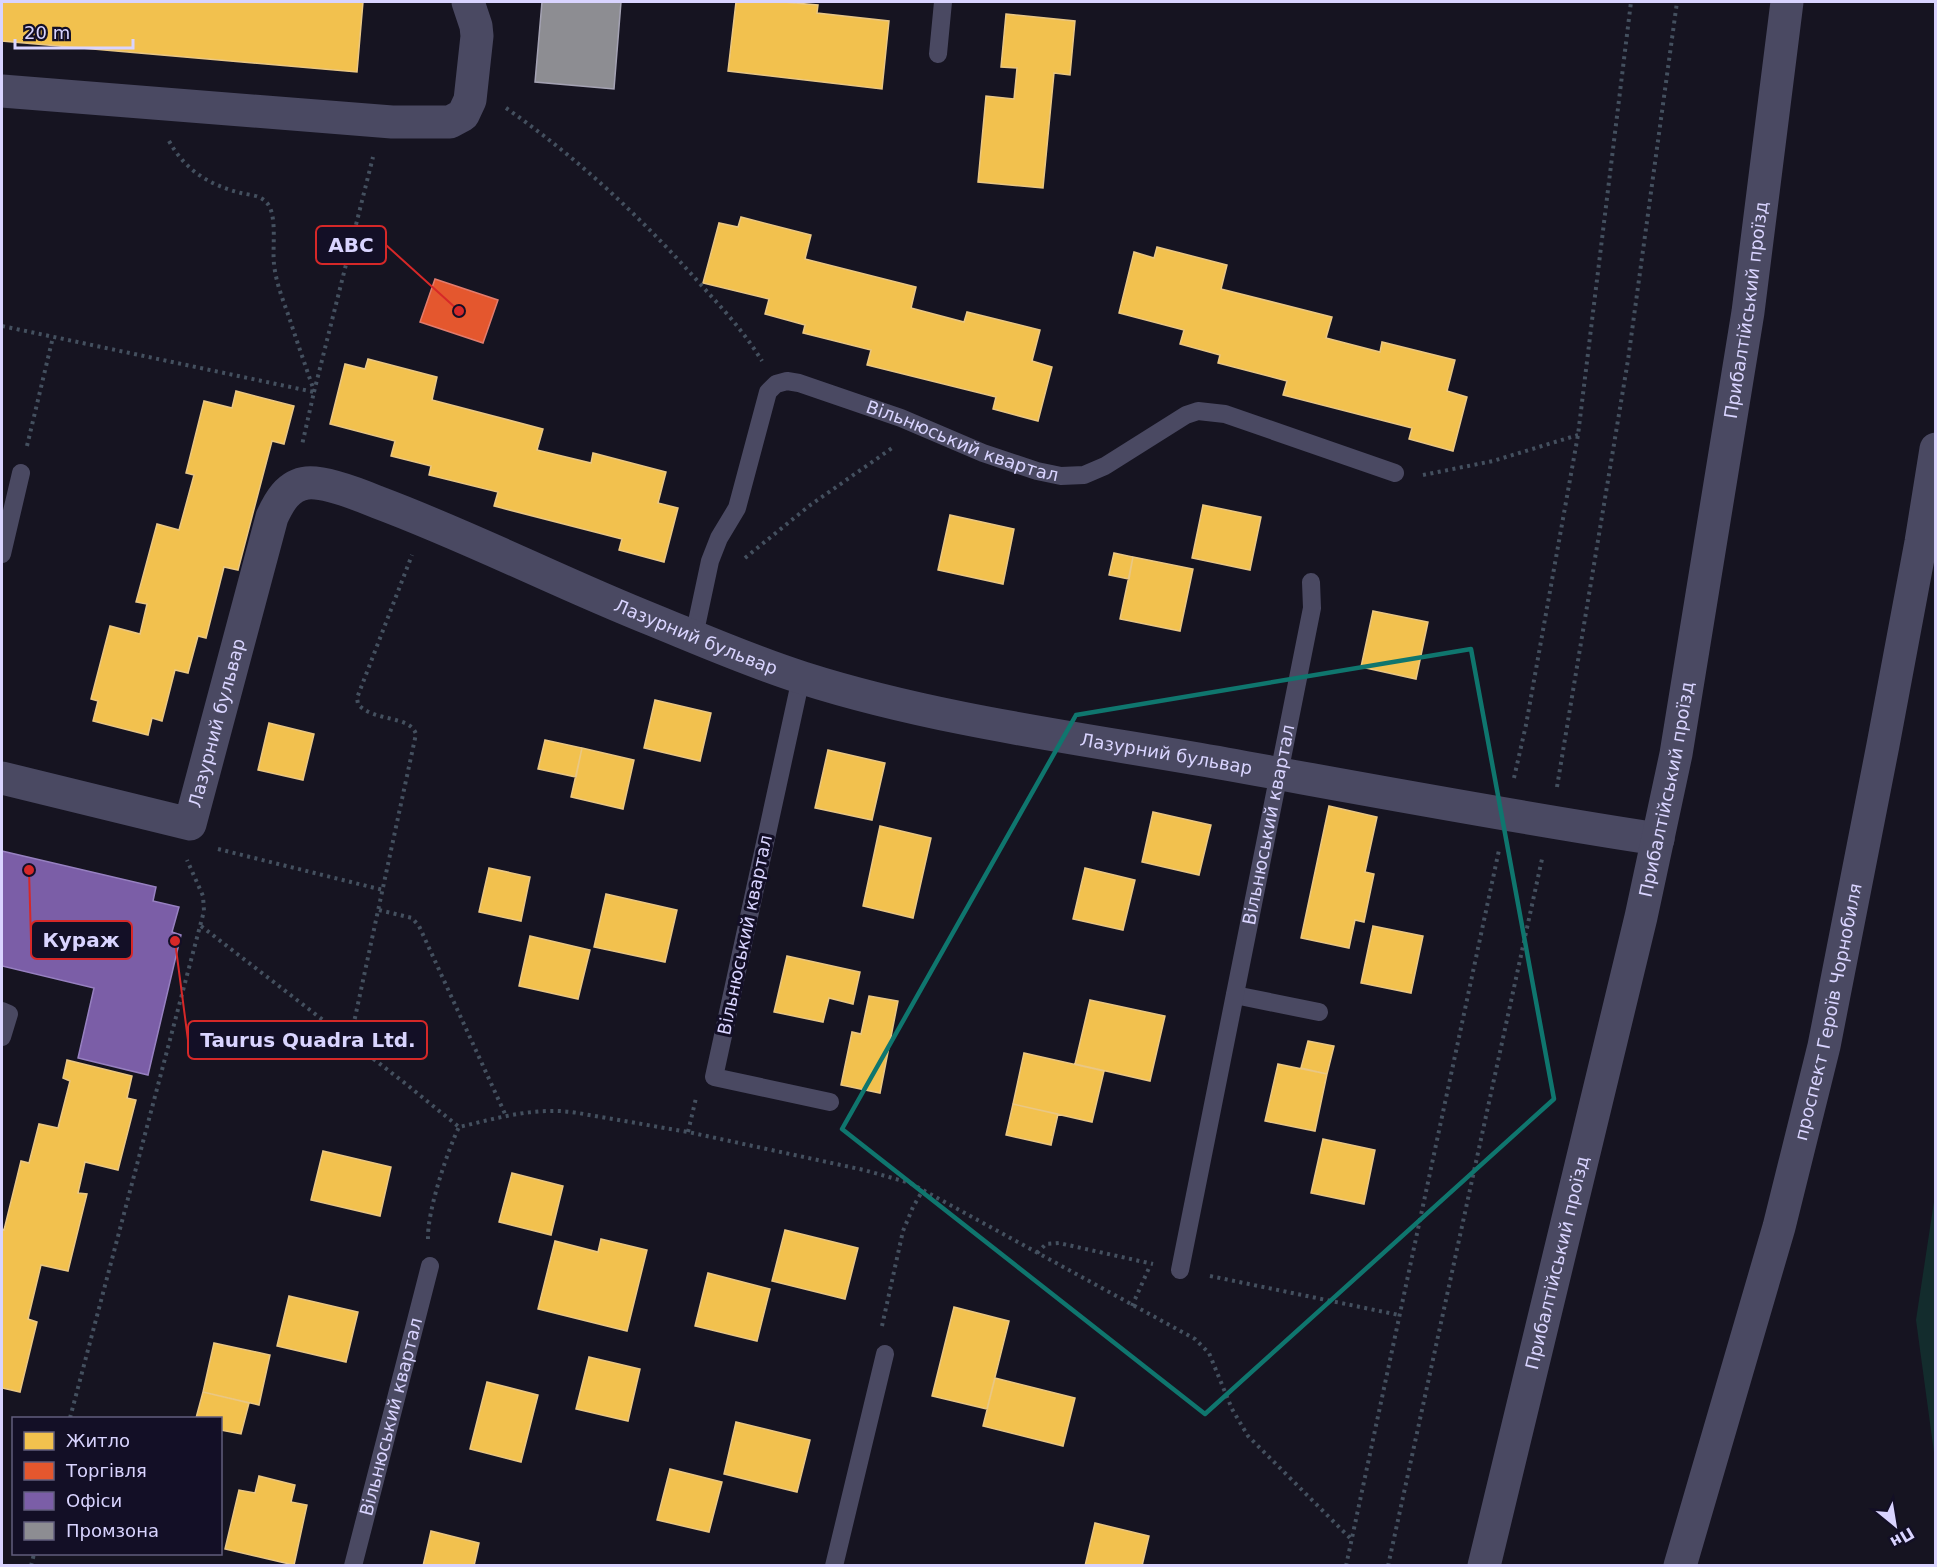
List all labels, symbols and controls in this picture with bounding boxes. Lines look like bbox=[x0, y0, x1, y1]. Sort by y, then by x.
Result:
scale bar bbox=[15, 12, 134, 50]
text: 20 m bbox=[24, 22, 70, 43]
street label: Прибалтійський проїзд bbox=[1720, 200, 1772, 420]
callout: АВС bbox=[316, 226, 386, 264]
text: АВС bbox=[328, 233, 374, 257]
street label: Вільнюський квартал bbox=[864, 396, 1061, 485]
street label: Лазурний бульвар bbox=[611, 594, 781, 679]
street label: Лазурний бульвар bbox=[184, 636, 249, 810]
street label: Прибалтійський проїзд bbox=[1635, 680, 1698, 899]
street label: Вільнюський квартал bbox=[1238, 723, 1299, 927]
street label: Лазурний бульвар bbox=[1079, 729, 1254, 779]
street label: Вільнюський квартал bbox=[713, 833, 776, 1037]
street label: проспект Героїв Чорнобиля bbox=[1790, 881, 1866, 1143]
callout: Кураж bbox=[31, 921, 132, 959]
text: Кураж bbox=[42, 928, 120, 952]
callout: Taurus Quadra Ltd. bbox=[188, 1021, 427, 1059]
text: Taurus Quadra Ltd. bbox=[200, 1028, 416, 1052]
street label: Прибалтійський проїзд bbox=[1521, 1154, 1593, 1372]
street label: Вільнюський квартал bbox=[355, 1315, 426, 1518]
legend bbox=[12, 1417, 222, 1555]
text: Житло bbox=[66, 1430, 130, 1451]
text: Торгівля bbox=[65, 1460, 147, 1481]
text: Офіси bbox=[66, 1490, 122, 1511]
north arrow bbox=[1865, 1495, 1925, 1555]
text: Промзона bbox=[66, 1520, 159, 1541]
text: Пн bbox=[1887, 1523, 1918, 1552]

